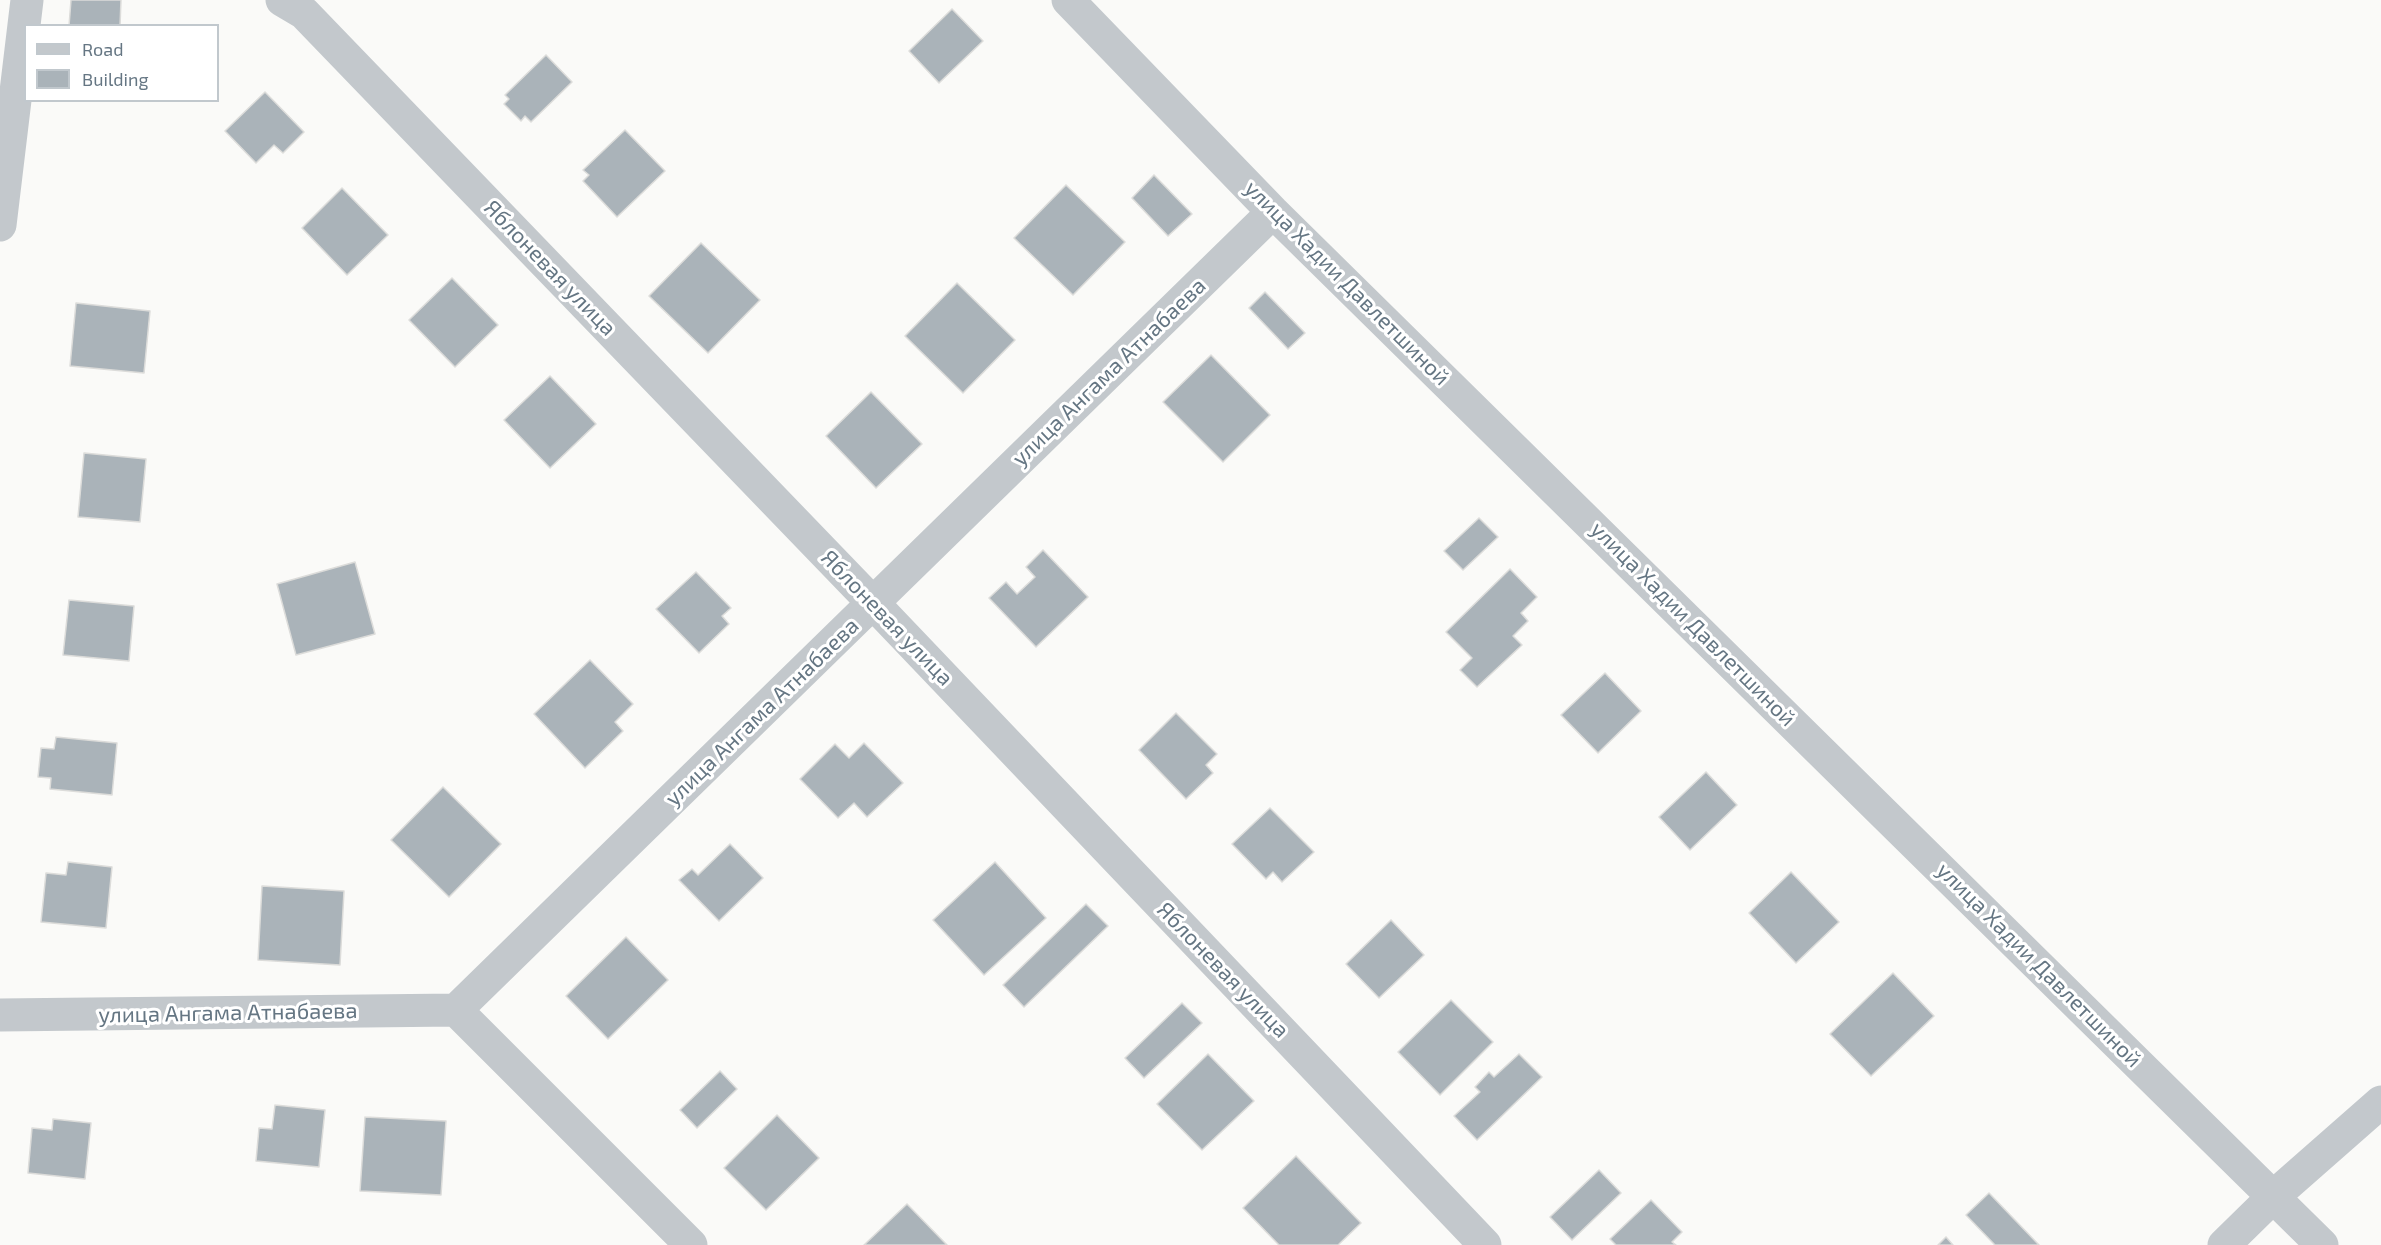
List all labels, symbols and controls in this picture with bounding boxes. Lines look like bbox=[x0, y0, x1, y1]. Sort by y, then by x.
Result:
legend bbox=[24, 24, 219, 102]
text: Road bbox=[82, 38, 123, 60]
text: Building bbox=[82, 68, 149, 90]
street label: улица Хадии Давлетшиной bbox=[1239, 175, 1455, 391]
street label: Яблоневая улица bbox=[479, 195, 621, 341]
street label: улица Ангама Атнабаева bbox=[1007, 273, 1211, 471]
street label: улица Хадии Давлетшиной bbox=[1585, 516, 1801, 732]
street label: Яблоневая улица bbox=[816, 545, 958, 691]
street label: улица Ангама Атнабаева bbox=[660, 613, 864, 811]
street label: улица Хадии Давлетшиной bbox=[1931, 857, 2147, 1073]
street label: Яблоневая улица bbox=[1152, 897, 1294, 1043]
street label: улица Ангама Атнабаева bbox=[98, 998, 358, 1028]

